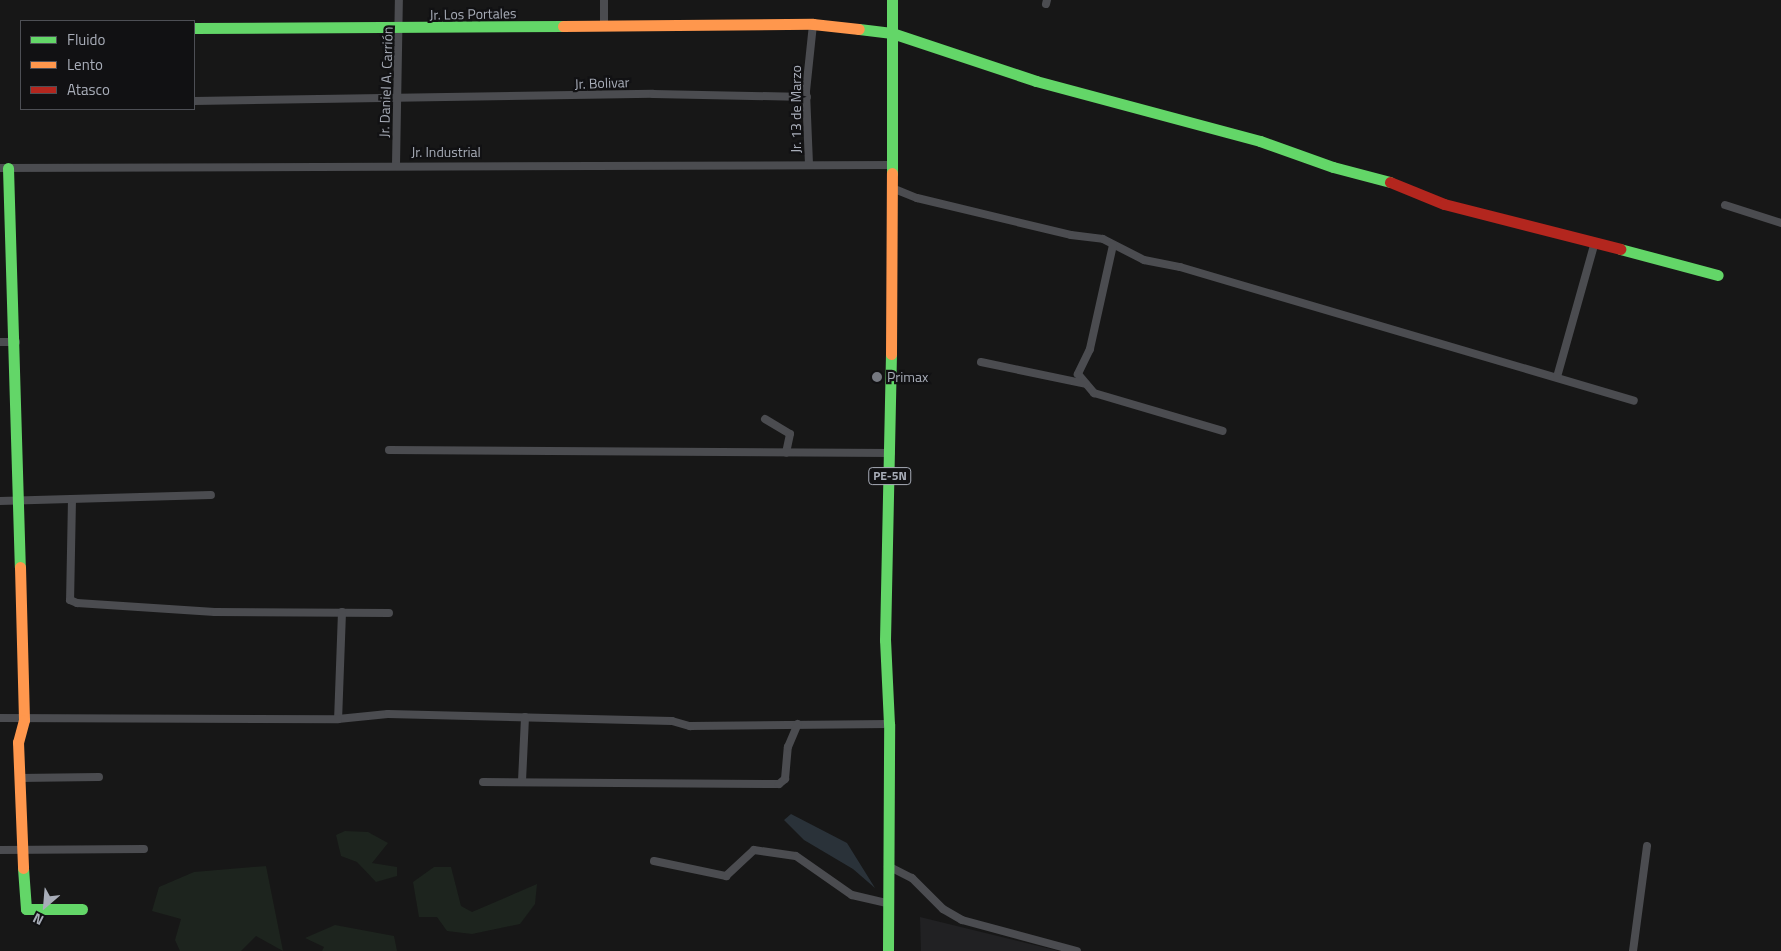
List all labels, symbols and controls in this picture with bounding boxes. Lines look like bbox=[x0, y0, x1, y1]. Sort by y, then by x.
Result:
street label: Jr. Los Portales bbox=[429, 5, 517, 23]
legend bbox=[20, 20, 195, 110]
street label: Jr. Daniel A. Carrión bbox=[376, 26, 396, 138]
text: Fluido bbox=[67, 28, 105, 51]
text: Lento bbox=[67, 53, 103, 76]
street label: Jr. 13 de Marzo bbox=[788, 65, 804, 153]
street label: Jr. Bolivar bbox=[574, 74, 630, 92]
text: Atasco bbox=[67, 78, 110, 101]
street label: Jr. Industrial bbox=[411, 144, 481, 160]
place label: Primax bbox=[887, 369, 928, 385]
marker: Primax bbox=[871, 371, 883, 383]
road number: PE-5N bbox=[868, 466, 912, 486]
north arrow bbox=[20, 881, 70, 931]
text: N bbox=[29, 908, 47, 931]

